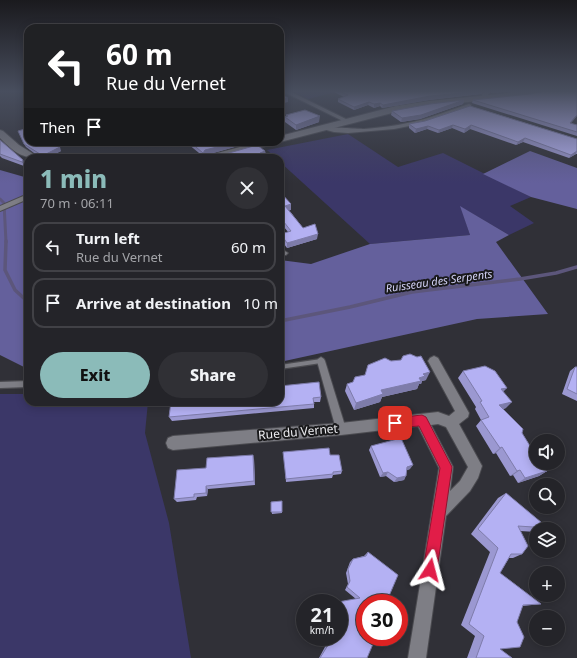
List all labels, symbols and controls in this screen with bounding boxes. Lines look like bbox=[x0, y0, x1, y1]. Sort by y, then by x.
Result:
text: 60 m bbox=[106, 35, 173, 73]
icon: left bbox=[40, 40, 92, 92]
text: Rue du Vernet bbox=[106, 71, 226, 95]
icon: arrive bbox=[83, 116, 105, 138]
text: Then bbox=[40, 117, 75, 137]
text: 1 min bbox=[40, 162, 107, 195]
button: close bbox=[226, 167, 268, 209]
text: 70 m · 06:11 bbox=[40, 194, 114, 212]
text: Turn left bbox=[76, 228, 140, 248]
icon: left bbox=[42, 236, 64, 258]
text: 60 m bbox=[231, 237, 266, 257]
text: Rue du Vernet bbox=[76, 248, 163, 266]
water label: Ruisseau des Serpents bbox=[385, 266, 493, 295]
icon: arrive bbox=[42, 292, 64, 314]
text: Arrive at destination bbox=[76, 293, 231, 313]
text: 10 m bbox=[243, 293, 278, 313]
button: Exit bbox=[40, 352, 150, 398]
button: Share bbox=[158, 352, 268, 398]
pin bbox=[378, 406, 412, 440]
icon: arrive bbox=[384, 412, 406, 434]
street label: Rue du Vernet bbox=[257, 419, 339, 443]
map controls bbox=[529, 434, 565, 646]
button: sound bbox=[529, 434, 565, 470]
button: search bbox=[529, 478, 565, 514]
button: layers bbox=[529, 522, 565, 558]
position arrow bbox=[409, 549, 451, 591]
button: + bbox=[529, 566, 565, 602]
speed limit sign: 30 bbox=[356, 594, 408, 646]
text: 21 bbox=[311, 601, 333, 628]
button: − bbox=[529, 610, 565, 646]
text: km/h bbox=[310, 623, 334, 637]

